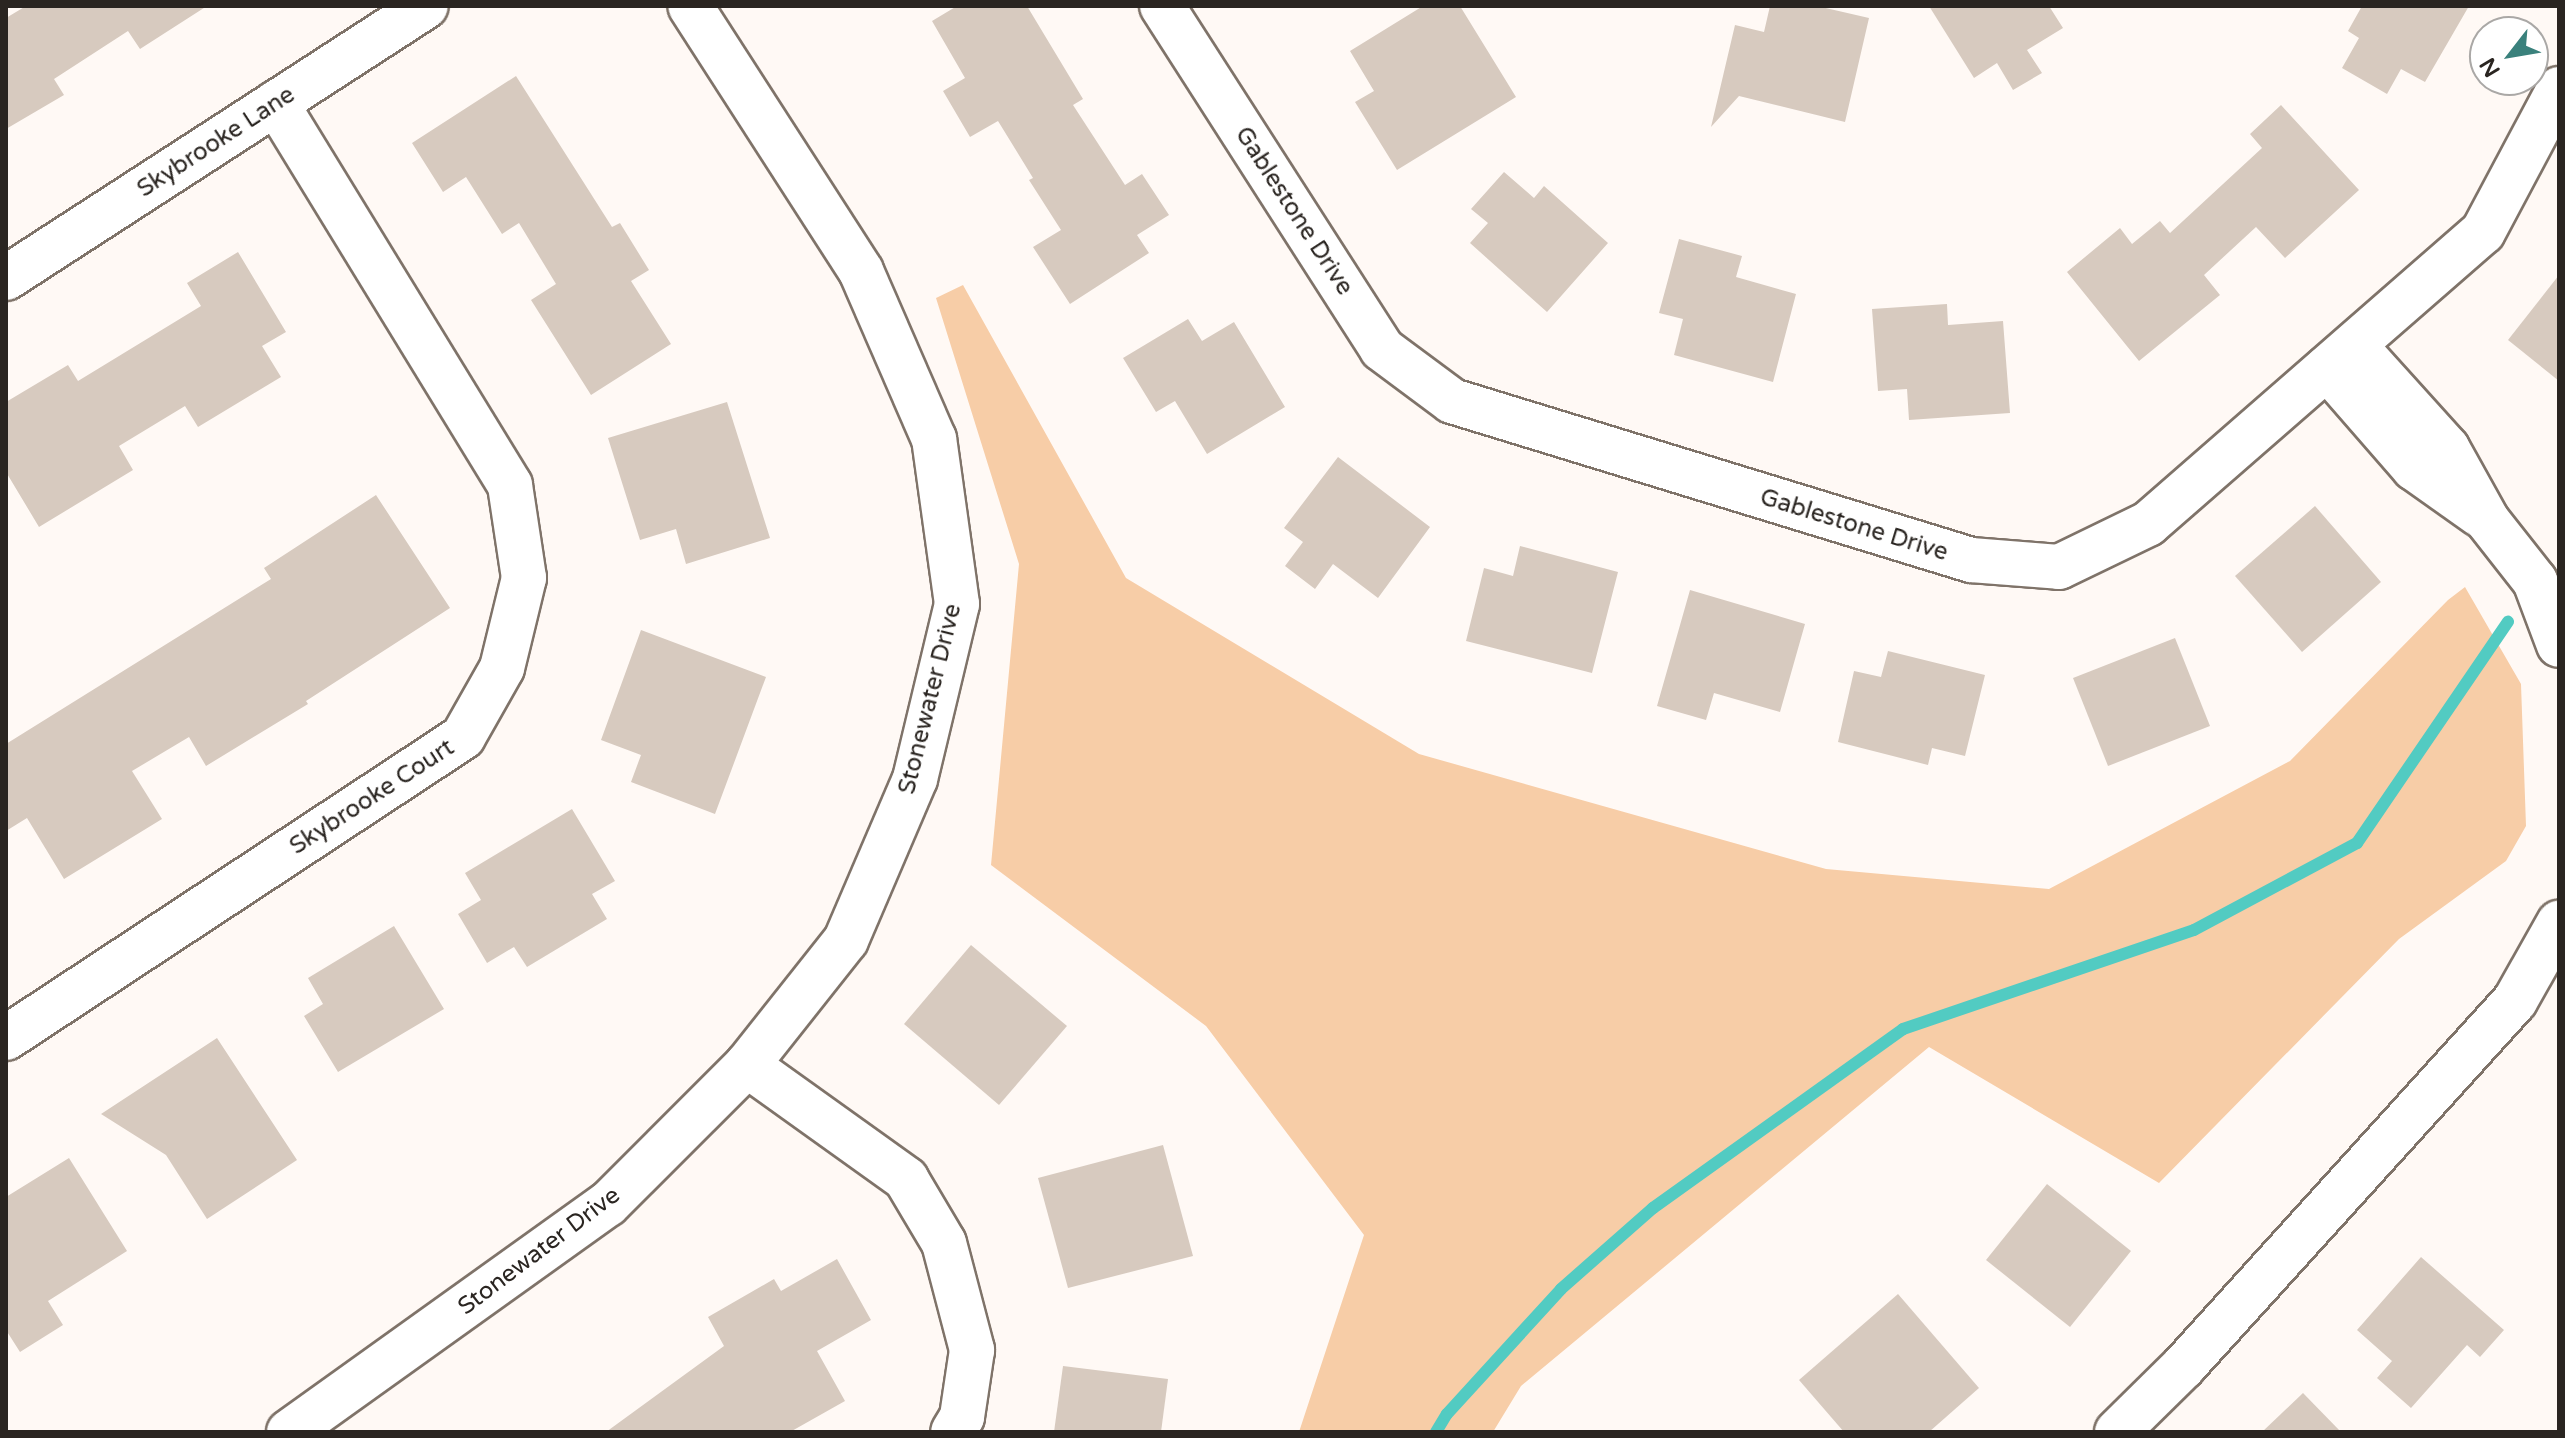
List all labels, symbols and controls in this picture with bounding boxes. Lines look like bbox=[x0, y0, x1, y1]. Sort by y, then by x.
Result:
north arrow bbox=[2469, 16, 2549, 96]
text: N bbox=[2474, 53, 2506, 82]
street label: Skybrooke Lane bbox=[132, 80, 300, 204]
street label: Gablestone Drive bbox=[1229, 121, 1359, 301]
street label: Gablestone Drive bbox=[1757, 483, 1951, 567]
street label: Stonewater Drive bbox=[892, 601, 968, 797]
street label: Skybrooke Court bbox=[284, 733, 460, 861]
street label: Stonewater Drive bbox=[452, 1181, 626, 1321]

